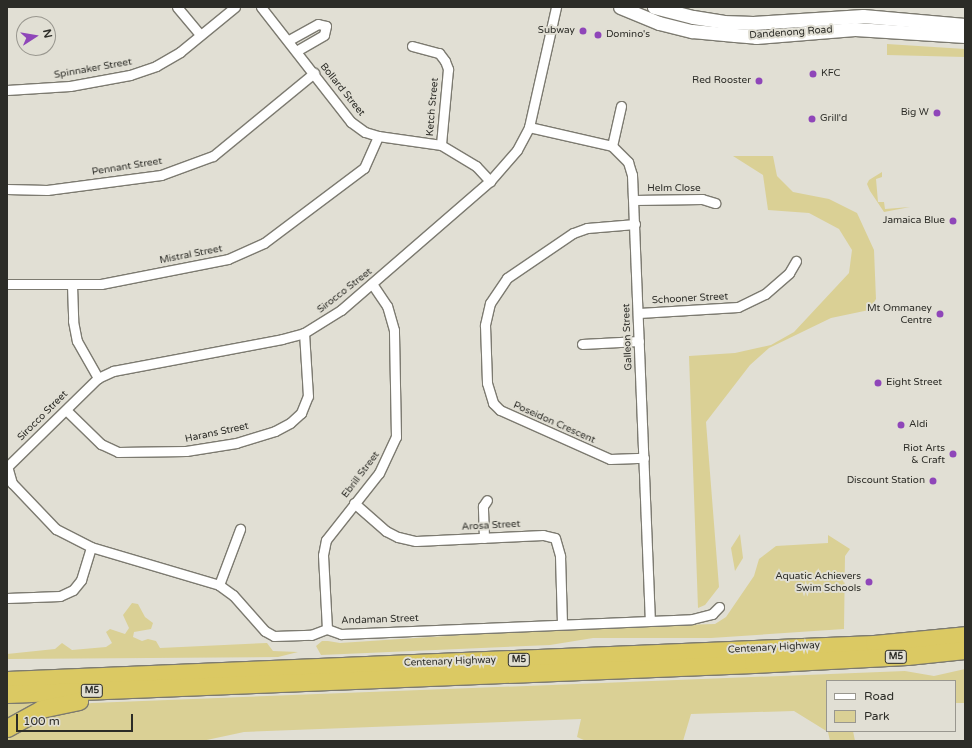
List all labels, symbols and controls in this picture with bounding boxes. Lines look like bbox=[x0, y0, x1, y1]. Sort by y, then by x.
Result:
north arrow bbox=[16, 16, 56, 56]
street label: Dandenong Road bbox=[749, 24, 833, 42]
place label: Subway bbox=[538, 25, 575, 37]
marker: Subway bbox=[578, 26, 588, 36]
text: N bbox=[40, 28, 55, 39]
place label: Domino's bbox=[606, 29, 650, 41]
marker: Domino's bbox=[593, 30, 603, 40]
street label: Spinnaker Street bbox=[53, 56, 133, 82]
street label: Bollard Street bbox=[317, 61, 367, 119]
place label: KFC bbox=[821, 68, 841, 80]
marker: KFC bbox=[808, 69, 818, 79]
place label: Red Rooster bbox=[692, 75, 751, 87]
marker: Red Rooster bbox=[754, 76, 764, 86]
street label: Ketch Street bbox=[424, 77, 442, 137]
place label: Big W bbox=[901, 107, 929, 119]
marker: Big W bbox=[932, 108, 942, 118]
place label: Grill'd bbox=[820, 113, 847, 125]
marker: Grill'd bbox=[807, 114, 817, 124]
street label: Pennant Street bbox=[91, 156, 163, 178]
street label: Helm Close bbox=[647, 183, 701, 195]
place label: Jamaica Blue bbox=[883, 215, 945, 227]
marker: Jamaica Blue bbox=[948, 216, 958, 226]
street label: Mistral Street bbox=[159, 243, 223, 267]
street label: Sirocco Street bbox=[315, 266, 375, 316]
street label: Schooner Street bbox=[651, 291, 729, 307]
place label: Mt Ommaney Centre bbox=[867, 302, 932, 326]
street label: Galleon Street bbox=[621, 303, 635, 371]
marker: Mt Ommaney Centre bbox=[935, 309, 945, 319]
place label: Eight Street bbox=[886, 377, 942, 389]
marker: Eight Street bbox=[873, 378, 883, 388]
street label: Sirocco Street bbox=[15, 388, 71, 444]
street label: Poseidon Crescent bbox=[511, 400, 597, 446]
place label: Aldi bbox=[909, 419, 928, 431]
street label: Harans Street bbox=[184, 420, 250, 446]
marker: Aldi bbox=[896, 420, 906, 430]
place label: Riot Arts & Craft bbox=[903, 442, 945, 466]
street label: Ebrill Street bbox=[340, 449, 382, 501]
marker: Riot Arts & Craft bbox=[948, 449, 958, 459]
place label: Discount Station bbox=[847, 475, 925, 487]
marker: Discount Station bbox=[928, 476, 938, 486]
street label: Arosa Street bbox=[461, 518, 521, 534]
place label: Aquatic Achievers Swim Schools bbox=[775, 570, 861, 594]
marker: Aquatic Achievers Swim Schools bbox=[864, 577, 874, 587]
street label: Andaman Street bbox=[341, 613, 419, 627]
street label: Centenary Highway bbox=[728, 640, 820, 656]
road number: M5 bbox=[884, 650, 908, 664]
road number: M5 bbox=[507, 653, 531, 667]
street label: Centenary Highway bbox=[404, 654, 496, 670]
legend bbox=[826, 680, 956, 732]
road number: M5 bbox=[80, 684, 104, 698]
text: Road bbox=[864, 689, 894, 703]
scale bar bbox=[18, 706, 135, 732]
text: Park bbox=[864, 709, 890, 723]
text: 100 m bbox=[23, 714, 60, 728]

